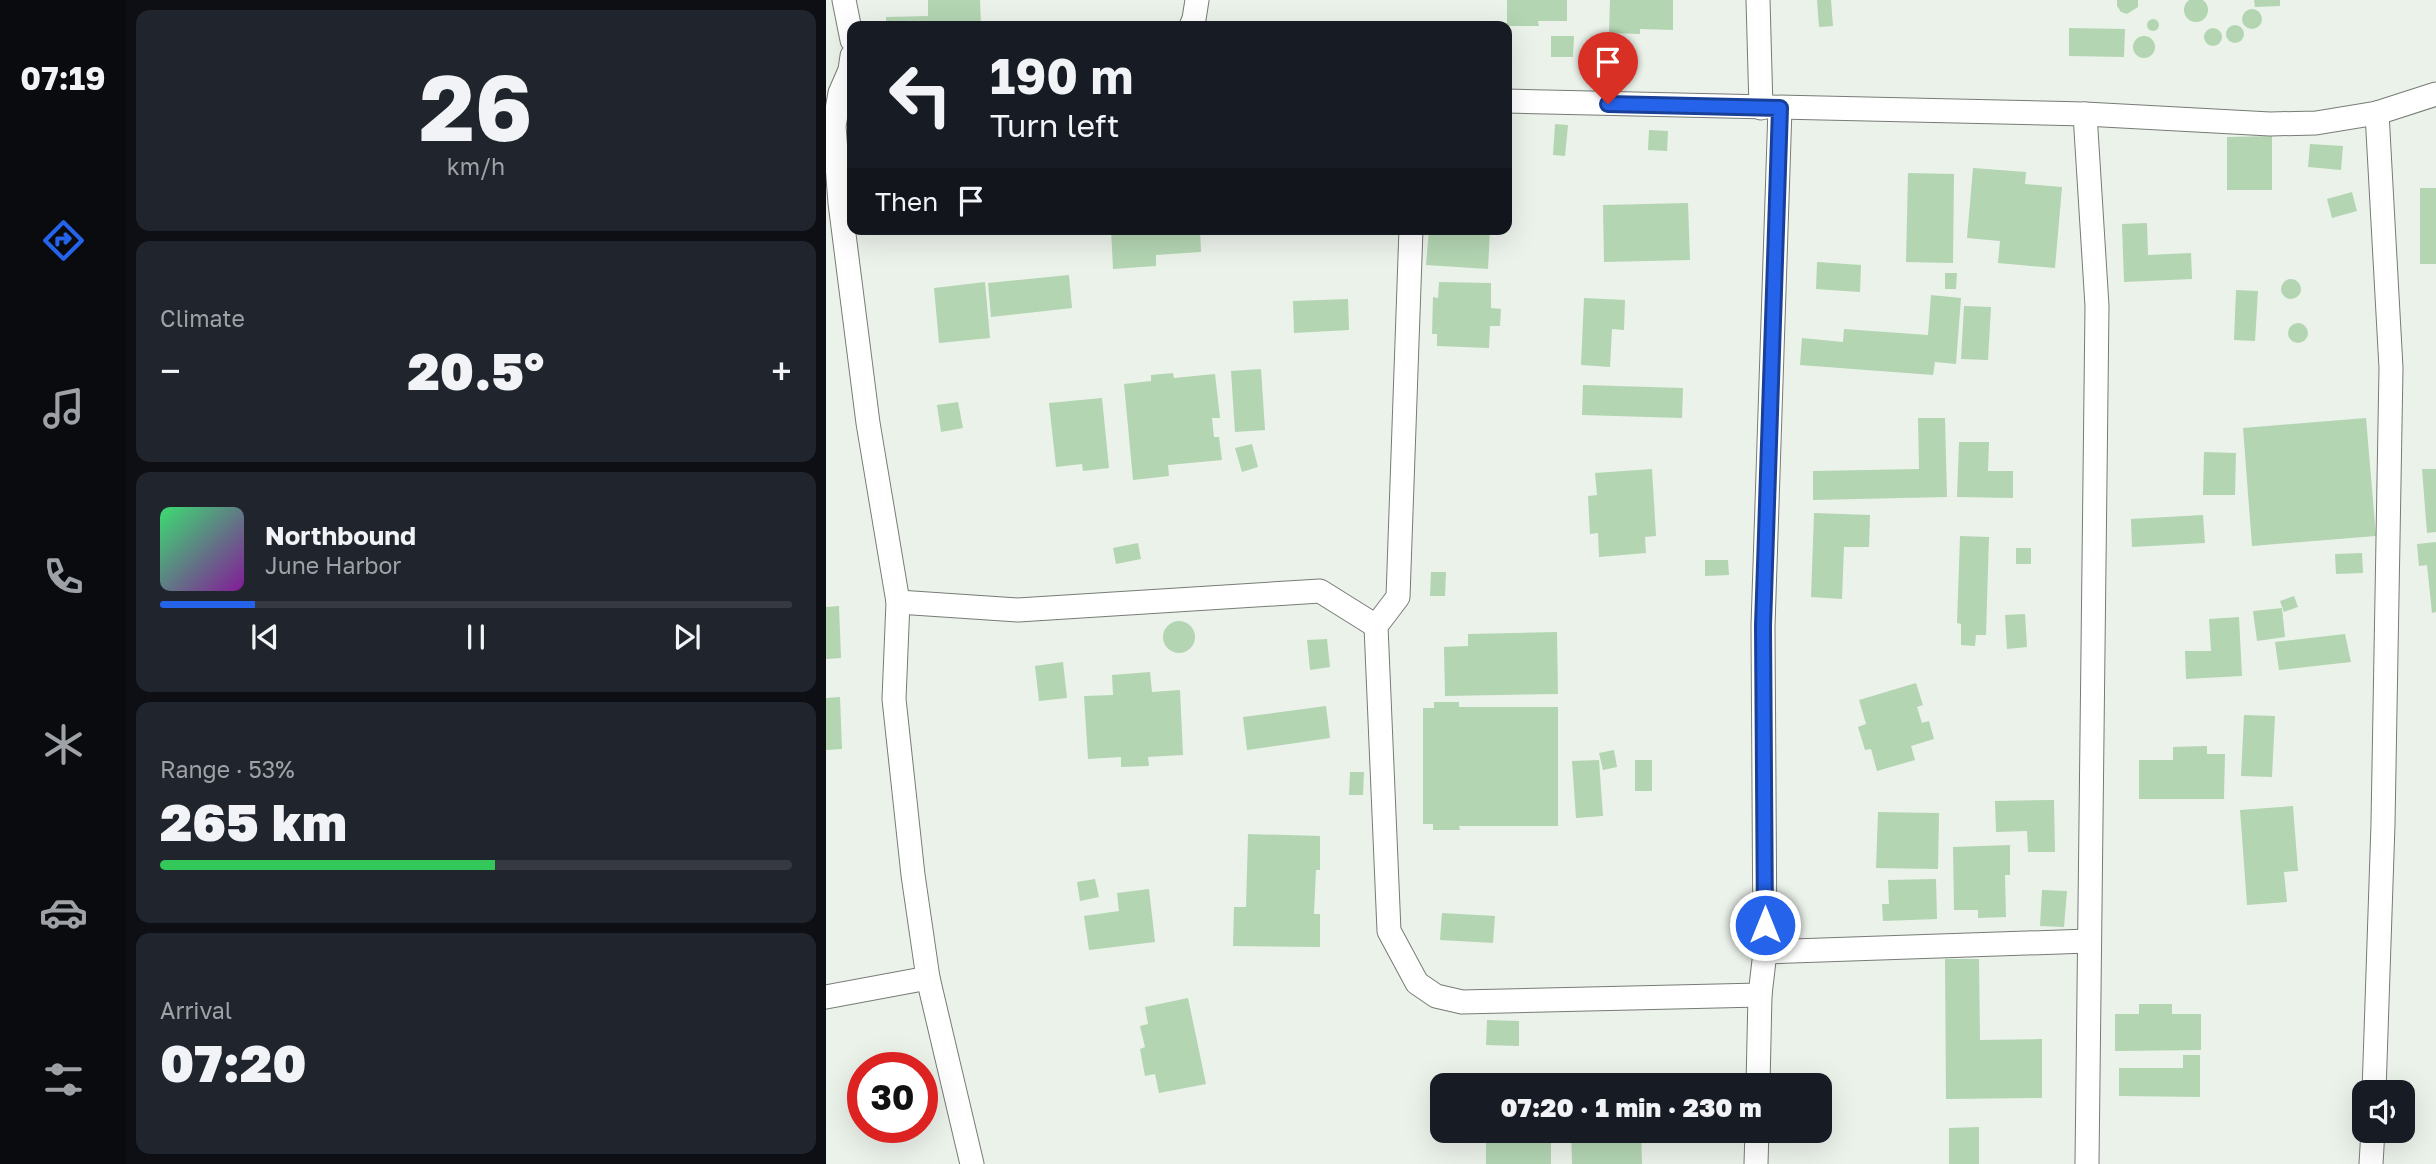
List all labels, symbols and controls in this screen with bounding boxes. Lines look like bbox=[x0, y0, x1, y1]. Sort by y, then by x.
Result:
pin bbox=[1578, 32, 1638, 104]
icon: arrive bbox=[1589, 43, 1627, 81]
text: 190 m bbox=[990, 46, 1133, 105]
icon: left bbox=[875, 49, 966, 140]
text: 26 bbox=[419, 52, 533, 161]
text: 07:19 bbox=[20, 59, 106, 97]
text: Turn left bbox=[990, 106, 1119, 144]
text: km/h bbox=[447, 152, 505, 180]
icon: arrive bbox=[952, 182, 990, 220]
text: Then bbox=[875, 186, 938, 217]
icon: directions bbox=[39, 216, 88, 265]
text: Climate bbox=[160, 304, 245, 332]
text: 20.5° bbox=[408, 339, 544, 401]
text: − bbox=[160, 348, 181, 393]
text: + bbox=[771, 348, 792, 393]
icon: music bbox=[39, 384, 88, 433]
text: Northbound bbox=[265, 520, 416, 551]
text: June Harbor bbox=[265, 551, 401, 579]
icon: phone bbox=[39, 552, 88, 601]
icon: previous bbox=[246, 618, 284, 656]
icon: pause bbox=[457, 618, 495, 656]
icon: next bbox=[668, 618, 706, 656]
icon: climate bbox=[39, 720, 88, 769]
text: Range · 53% bbox=[160, 755, 295, 783]
text: 265 km bbox=[160, 790, 347, 852]
icon: car bbox=[39, 888, 88, 937]
position arrow bbox=[1728, 888, 1802, 962]
text: Arrival bbox=[160, 996, 232, 1024]
text: 07:20 bbox=[160, 1031, 306, 1093]
speed limit sign: 30 bbox=[847, 1052, 938, 1143]
icon: filters bbox=[39, 1055, 88, 1104]
map controls bbox=[2352, 1080, 2415, 1143]
button: sound bbox=[2352, 1080, 2415, 1143]
text: 07:20 · 1 min · 230 m bbox=[1500, 1092, 1762, 1123]

